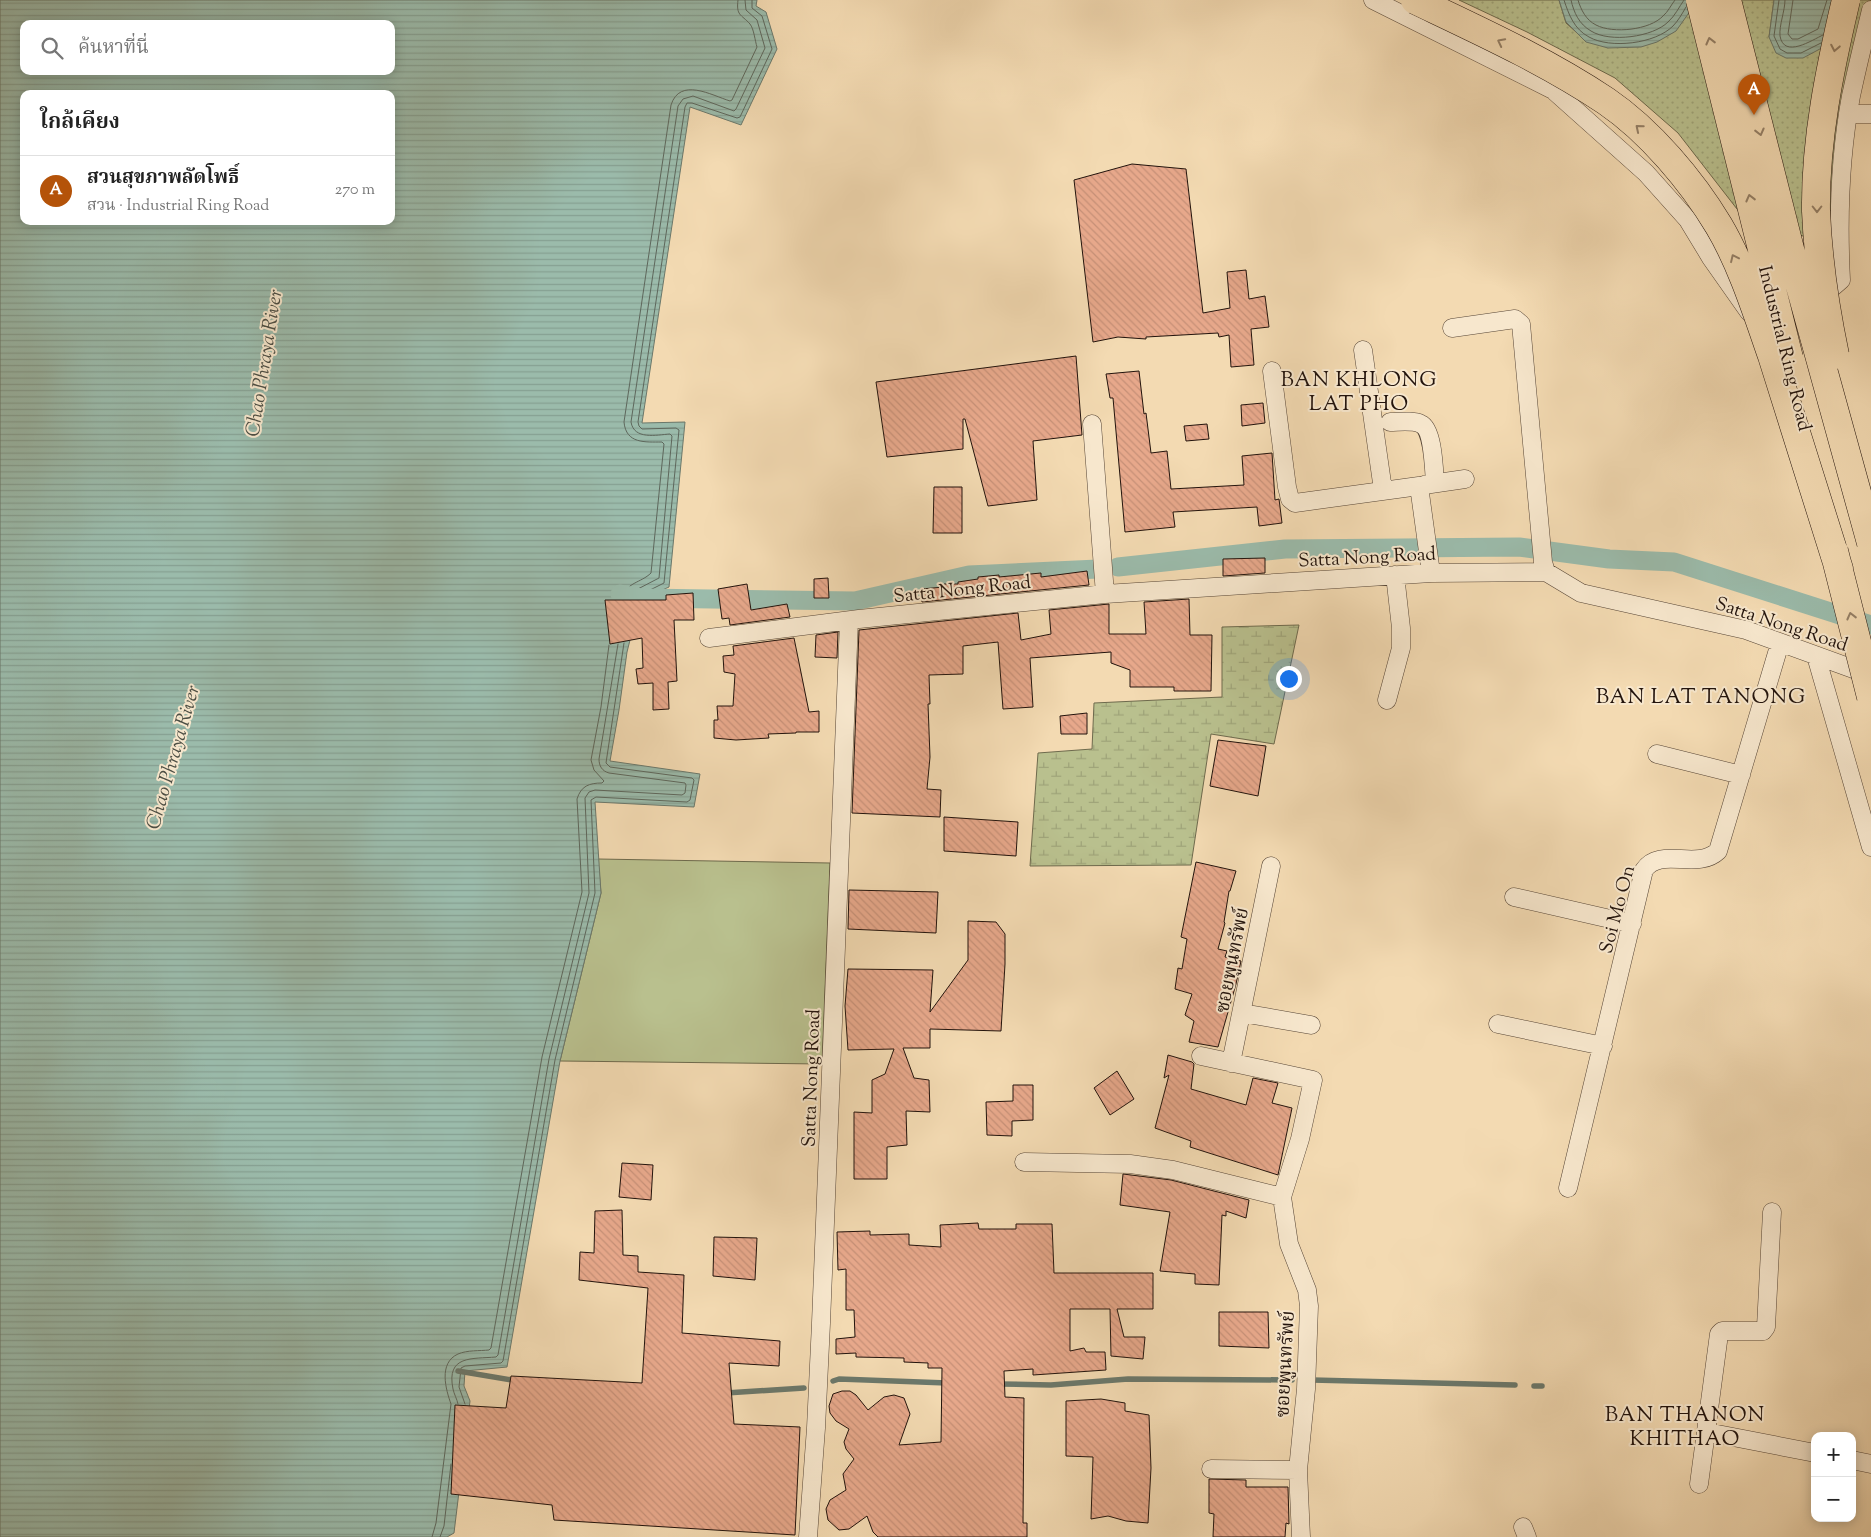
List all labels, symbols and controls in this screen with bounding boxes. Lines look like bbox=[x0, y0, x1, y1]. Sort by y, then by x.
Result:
search box bbox=[20, 20, 395, 75]
icon: search bbox=[38, 34, 66, 62]
text: ค้นหาที่นี่ bbox=[78, 35, 149, 62]
one-way arrow bbox=[1705, 36, 1716, 45]
one-way arrow bbox=[1498, 38, 1507, 48]
one-way arrow bbox=[1831, 43, 1841, 52]
pin: A bbox=[1738, 74, 1770, 115]
text: ใกล้เคียง bbox=[40, 108, 120, 138]
one-way arrow bbox=[1635, 124, 1644, 133]
one-way arrow bbox=[1755, 128, 1765, 136]
text: สวนสุขภาพลัดโพธิ์ bbox=[87, 165, 239, 192]
text: A bbox=[50, 179, 63, 202]
text: 270 m bbox=[335, 179, 375, 202]
text: สวน · Industrial Ring Road bbox=[87, 195, 269, 218]
one-way arrow bbox=[1745, 195, 1755, 203]
one-way arrow bbox=[1812, 205, 1822, 213]
one-way arrow bbox=[1730, 254, 1740, 263]
street label: Industrial Ring Road bbox=[1750, 263, 1817, 434]
water label: Chao Phraya River bbox=[240, 288, 291, 439]
district label: BAN KHLONG LAT PHO bbox=[1281, 366, 1437, 420]
street label: Satta Nong Road bbox=[1297, 541, 1437, 576]
street label: Satta Nong Road bbox=[892, 570, 1033, 611]
street label: Satta Nong Road bbox=[1711, 591, 1851, 660]
one-way arrow bbox=[1846, 612, 1856, 620]
your location bbox=[1276, 666, 1302, 692]
water label: Chao Phraya River bbox=[140, 682, 209, 833]
district label: BAN LAT TANONG bbox=[1596, 683, 1806, 713]
street label: Soi Mo On bbox=[1594, 863, 1643, 957]
street label: ซอยพูนทรัพย์ bbox=[1210, 905, 1257, 1016]
street label: Satta Nong Road bbox=[797, 1008, 828, 1148]
street label: ซอยพูนทรัพย์ bbox=[1270, 1310, 1303, 1418]
district label: BAN THANON KHITHAO bbox=[1605, 1401, 1765, 1455]
map controls bbox=[1811, 1432, 1856, 1522]
button: + bbox=[1811, 1432, 1856, 1477]
button: − bbox=[1811, 1477, 1856, 1522]

